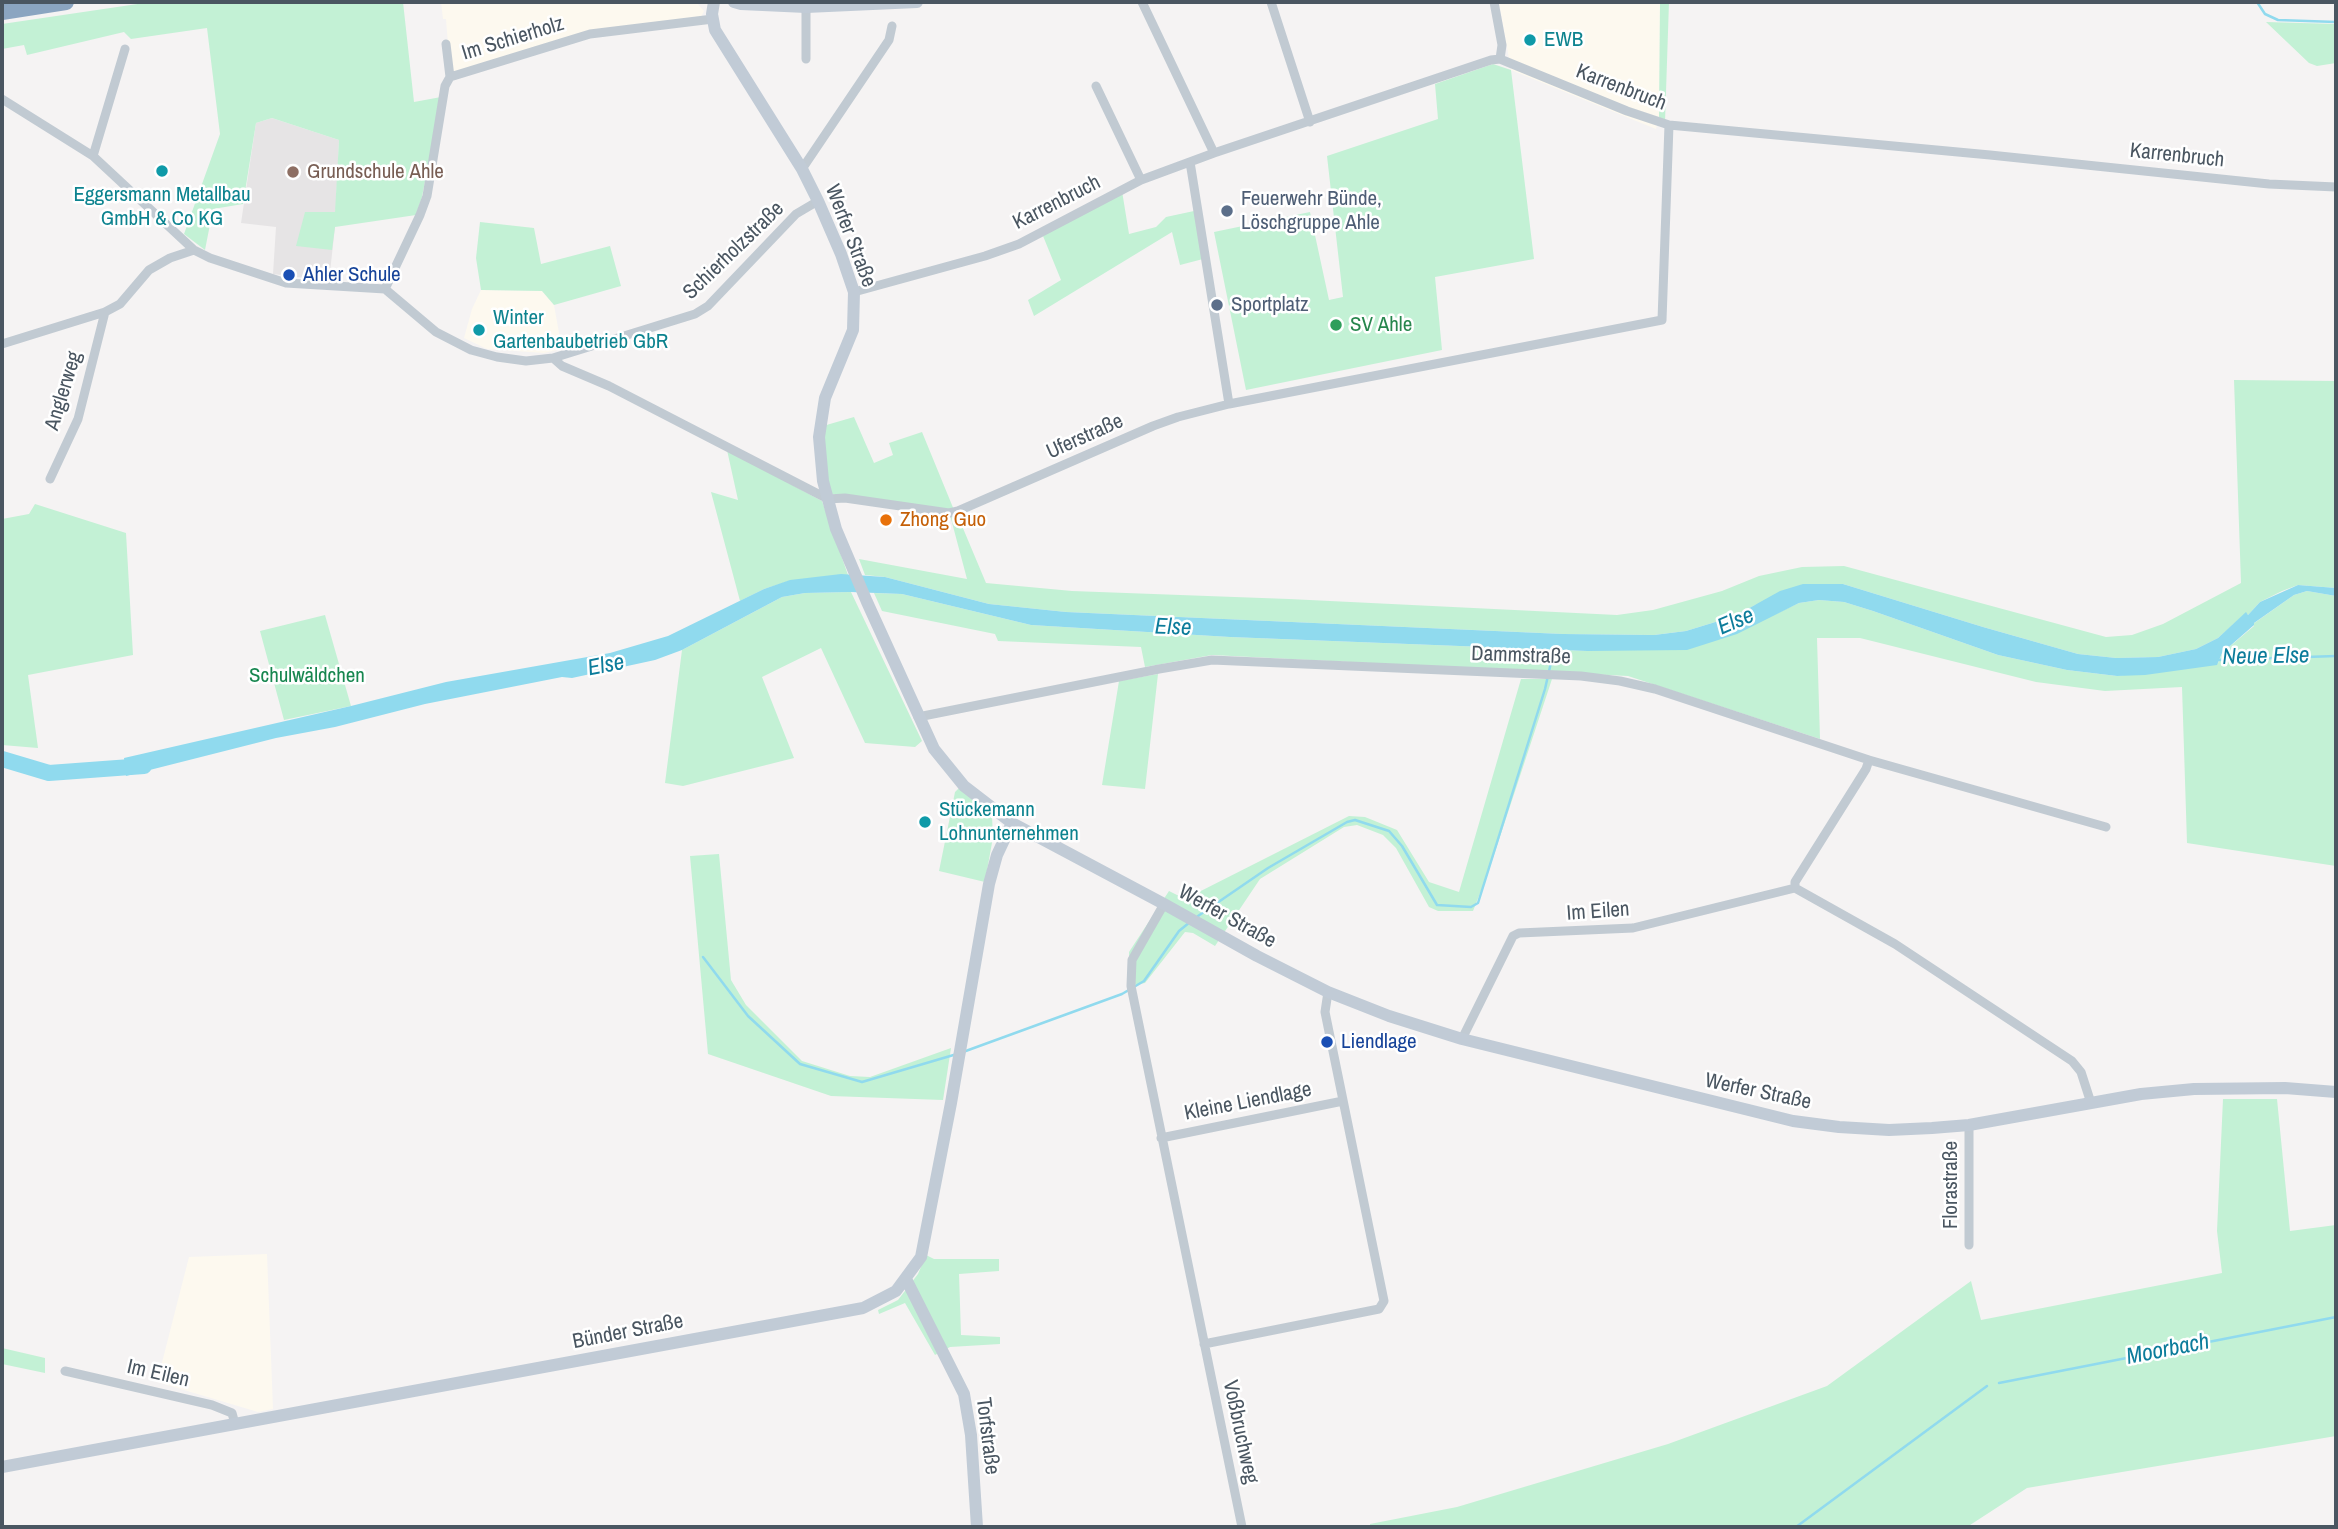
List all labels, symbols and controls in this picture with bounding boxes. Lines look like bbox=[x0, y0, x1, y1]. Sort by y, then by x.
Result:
street label: Im Schierholz bbox=[459, 12, 567, 66]
place label: EWB bbox=[1544, 27, 1583, 53]
marker: EWB bbox=[1522, 32, 1538, 48]
street label: Karrenbruch bbox=[1572, 59, 1670, 117]
street label: Karrenbruch bbox=[2129, 139, 2225, 173]
place label: Grundschule Ahle bbox=[307, 159, 444, 185]
marker: Eggersmann Metallbau GmbH & Co KG bbox=[154, 163, 170, 179]
marker: Grundschule Ahle bbox=[285, 164, 301, 180]
street label: Karrenbruch bbox=[1009, 170, 1105, 236]
street label: Werfer Straße bbox=[819, 181, 881, 291]
place label: Eggersmann Metallbau GmbH & Co KG bbox=[73, 182, 251, 232]
place label: Feuerwehr Bünde, Löschgruppe Ahle bbox=[1241, 186, 1382, 236]
street label: Schierholzstraße bbox=[678, 197, 790, 305]
marker: Feuerwehr Bünde, Löschgruppe Ahle bbox=[1219, 203, 1235, 219]
place label: Ahler Schule bbox=[303, 262, 401, 288]
marker: Ahler Schule bbox=[281, 267, 297, 283]
place label: Sportplatz bbox=[1231, 292, 1309, 318]
marker: Sportplatz bbox=[1209, 297, 1225, 313]
place label: Winter Gartenbaubetrieb GbR bbox=[493, 305, 668, 355]
place label: SV Ahle bbox=[1350, 312, 1412, 338]
marker: SV Ahle bbox=[1328, 317, 1344, 333]
marker: Winter Gartenbaubetrieb GbR bbox=[471, 322, 487, 338]
street label: Anglerweg bbox=[40, 348, 88, 434]
street label: Uferstraße bbox=[1043, 409, 1127, 465]
place label: Zhong Guo bbox=[900, 507, 986, 533]
marker: Zhong Guo bbox=[878, 512, 894, 528]
water label: Else bbox=[1714, 602, 1758, 642]
water label: Else bbox=[1154, 614, 1192, 642]
street label: Dammstraße bbox=[1471, 642, 1571, 670]
water label: Neue Else bbox=[2222, 642, 2310, 672]
water label: Else bbox=[585, 649, 627, 683]
park label: Schulwäldchen bbox=[249, 663, 365, 689]
place label: Stückemann Lohnunternehmen bbox=[939, 797, 1079, 847]
marker: Stückemann Lohnunternehmen bbox=[917, 814, 933, 830]
street label: Werfer Straße bbox=[1174, 880, 1280, 954]
street label: Im Eilen bbox=[1566, 897, 1630, 927]
place label: Liendlage bbox=[1341, 1029, 1417, 1055]
marker: Liendlage bbox=[1319, 1034, 1335, 1050]
street label: Werfer Straße bbox=[1703, 1068, 1813, 1116]
street label: Kleine Liendlage bbox=[1182, 1077, 1314, 1127]
street label: Florastraße bbox=[1938, 1141, 1964, 1229]
street label: Bünder Straße bbox=[571, 1309, 685, 1355]
water label: Moorbach bbox=[2124, 1328, 2212, 1372]
street label: Im Eilen bbox=[124, 1355, 192, 1393]
street label: Voßbruchweg bbox=[1217, 1378, 1263, 1486]
street label: Torfstraße bbox=[970, 1396, 1004, 1476]

